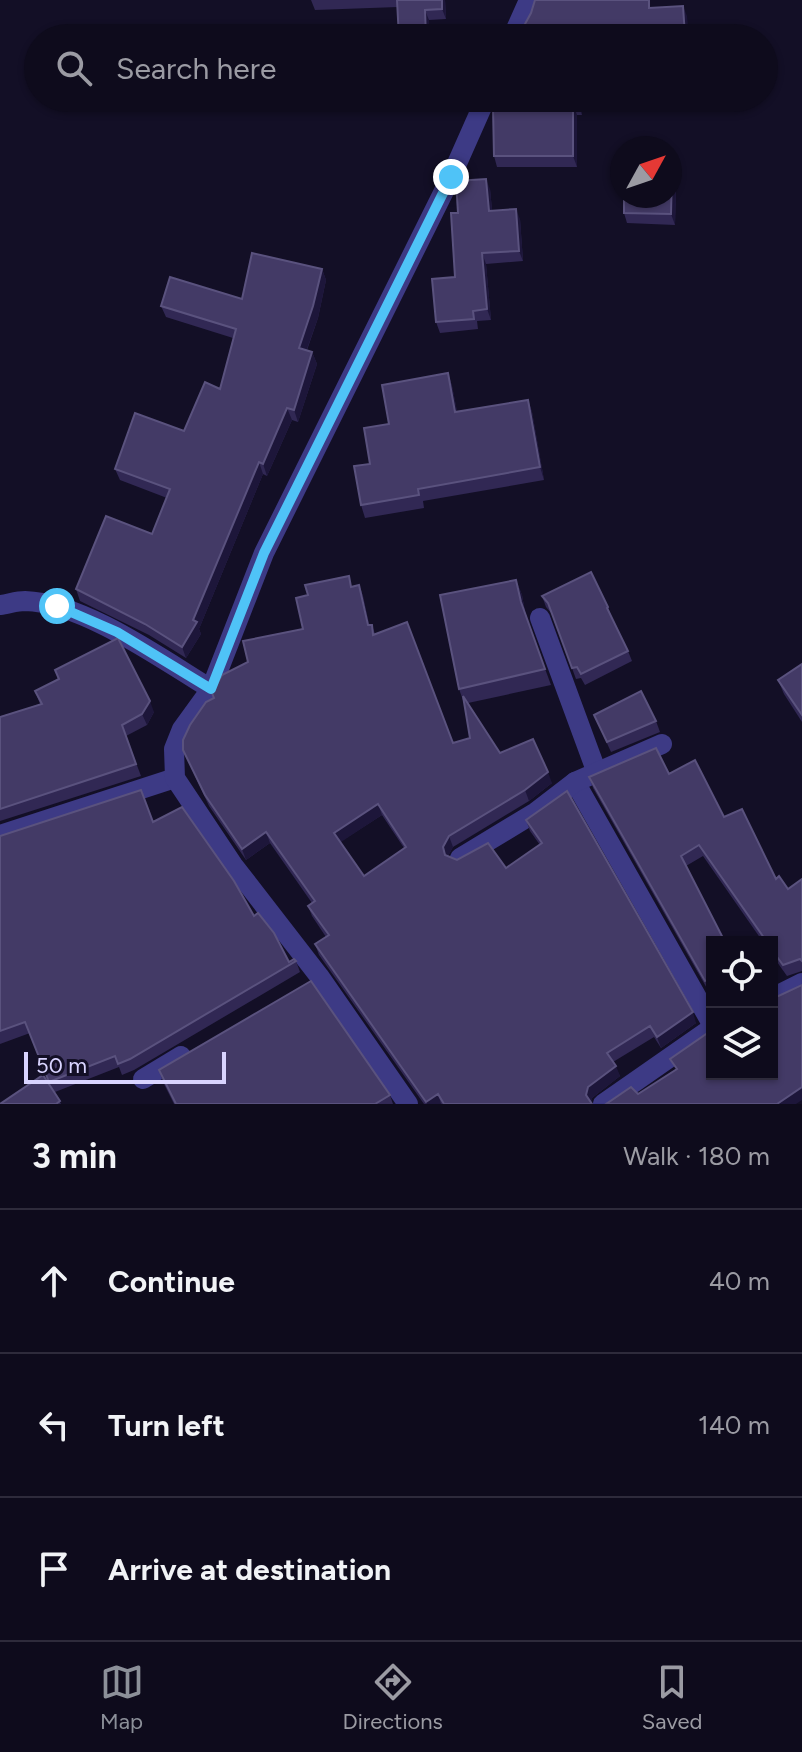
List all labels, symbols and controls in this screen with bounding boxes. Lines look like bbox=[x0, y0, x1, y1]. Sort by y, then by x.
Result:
search box bbox=[24, 24, 778, 112]
icon: search bbox=[52, 46, 96, 90]
text: Search here bbox=[116, 50, 276, 87]
north arrow bbox=[610, 136, 682, 208]
route end bbox=[433, 159, 469, 195]
route start bbox=[39, 588, 75, 624]
map controls bbox=[706, 936, 778, 1080]
button: locate bbox=[706, 936, 778, 1008]
button: layers bbox=[706, 1008, 778, 1080]
scale bar bbox=[24, 1048, 226, 1084]
text: 50 m bbox=[36, 1052, 87, 1079]
text: 3 min bbox=[32, 1136, 117, 1177]
text: Walk · 180 m bbox=[623, 1140, 770, 1172]
icon: ahead bbox=[32, 1259, 76, 1303]
text: Continue bbox=[108, 1263, 235, 1300]
text: 40 m bbox=[709, 1265, 770, 1297]
icon: left bbox=[32, 1403, 76, 1447]
text: Turn left bbox=[108, 1407, 225, 1444]
text: 140 m bbox=[698, 1409, 770, 1441]
icon: arrive bbox=[32, 1547, 76, 1591]
text: Arrive at destination bbox=[108, 1551, 391, 1588]
tab: Map bbox=[100, 1660, 144, 1735]
tab: Directions bbox=[343, 1660, 443, 1735]
tab: Saved bbox=[642, 1660, 702, 1735]

